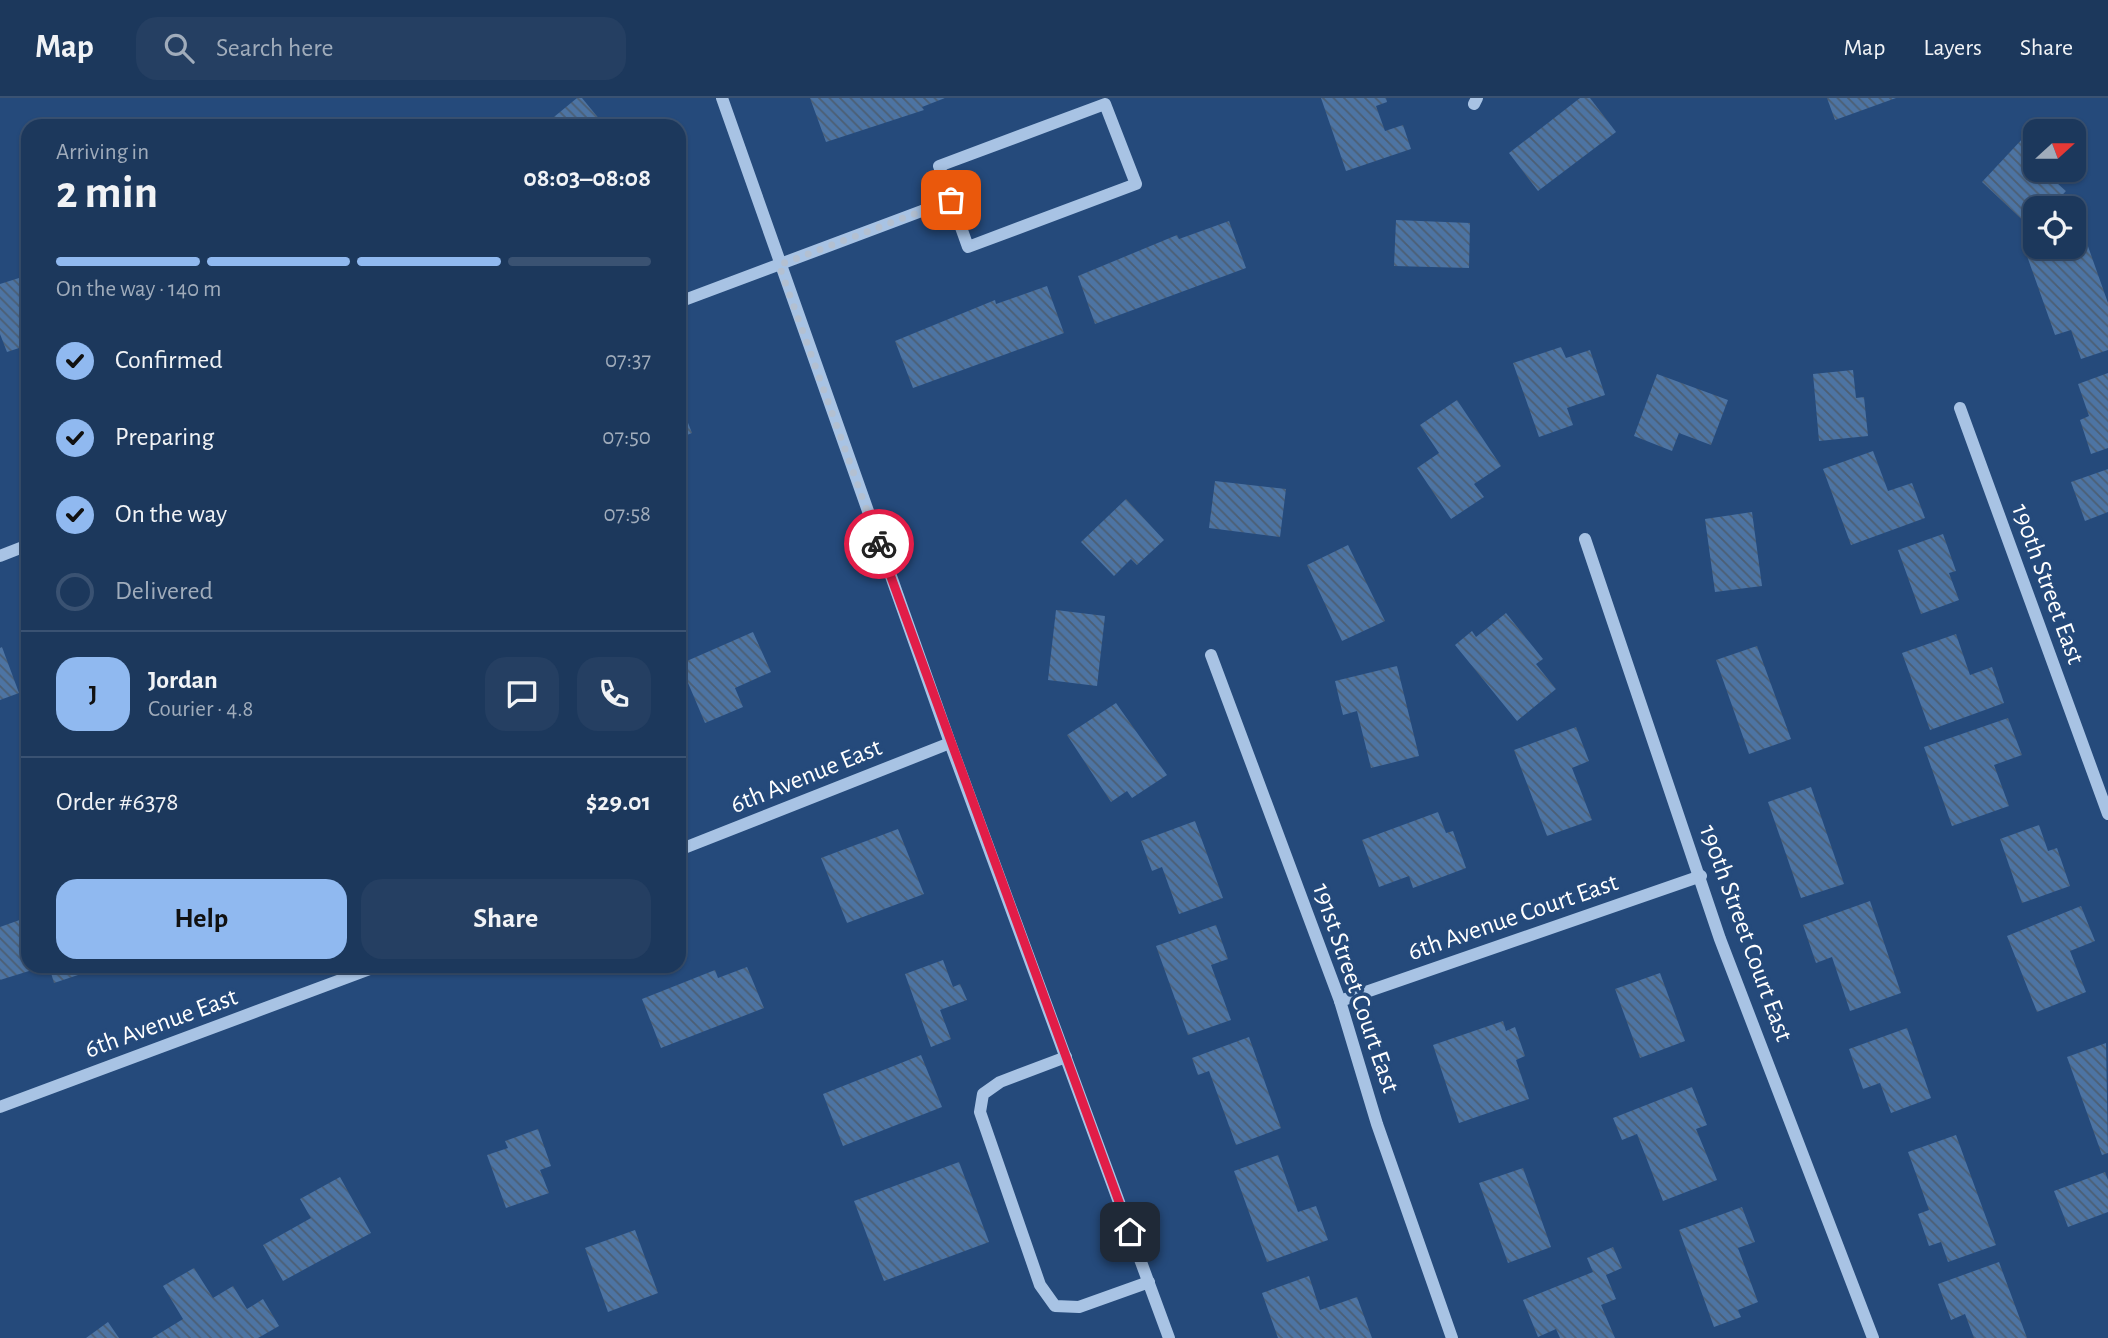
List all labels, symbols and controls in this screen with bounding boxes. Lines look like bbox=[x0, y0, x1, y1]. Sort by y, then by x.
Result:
search box bbox=[136, 17, 626, 80]
icon: search bbox=[160, 29, 198, 67]
text: Map bbox=[35, 31, 94, 64]
text: Search here bbox=[216, 35, 334, 61]
text: Map bbox=[1843, 36, 1885, 60]
text: Layers bbox=[1923, 36, 1982, 60]
text: Share bbox=[2020, 36, 2073, 60]
north arrow bbox=[2023, 119, 2086, 182]
map controls bbox=[2023, 119, 2086, 259]
text: Arriving in bbox=[56, 141, 149, 164]
text: 08:03–08:08 bbox=[523, 165, 651, 191]
text: 2 min bbox=[56, 170, 158, 216]
pin bbox=[921, 170, 981, 230]
icon: bag bbox=[932, 181, 970, 219]
button: locate bbox=[2023, 196, 2086, 259]
text: On the way · 140 m bbox=[56, 278, 221, 301]
icon: check bbox=[56, 342, 94, 380]
text: Confirmed bbox=[115, 347, 223, 373]
text: 07:37 bbox=[605, 349, 651, 372]
icon: check bbox=[56, 419, 94, 457]
text: Preparing bbox=[115, 424, 214, 450]
text: 07:50 bbox=[602, 426, 651, 449]
icon: check bbox=[56, 496, 94, 534]
street label: 190th Street East bbox=[2007, 500, 2089, 668]
text: On the way bbox=[115, 501, 227, 527]
text: 07:58 bbox=[603, 503, 651, 526]
courier bbox=[844, 509, 914, 579]
icon: bike bbox=[860, 525, 898, 563]
text: Delivered bbox=[115, 578, 213, 604]
button: chat bbox=[485, 657, 559, 731]
button: phone bbox=[577, 657, 651, 731]
text: Jordan bbox=[148, 667, 218, 693]
text: J bbox=[89, 681, 97, 707]
text: Courier · 4.8 bbox=[148, 698, 253, 721]
street label: 6th Avenue East bbox=[727, 734, 885, 818]
text: Order #6378 bbox=[56, 789, 179, 815]
text: $29.01 bbox=[586, 789, 651, 815]
street label: 190th Street Court East bbox=[1695, 821, 1797, 1045]
street label: 6th Avenue Court East bbox=[1405, 869, 1621, 965]
button: Help bbox=[56, 879, 347, 959]
button: Share bbox=[361, 879, 651, 959]
street label: 191st Street Court East bbox=[1308, 880, 1404, 1096]
street label: 6th Avenue East bbox=[81, 983, 241, 1063]
pin bbox=[1100, 1202, 1160, 1262]
icon: home bbox=[1111, 1213, 1149, 1251]

